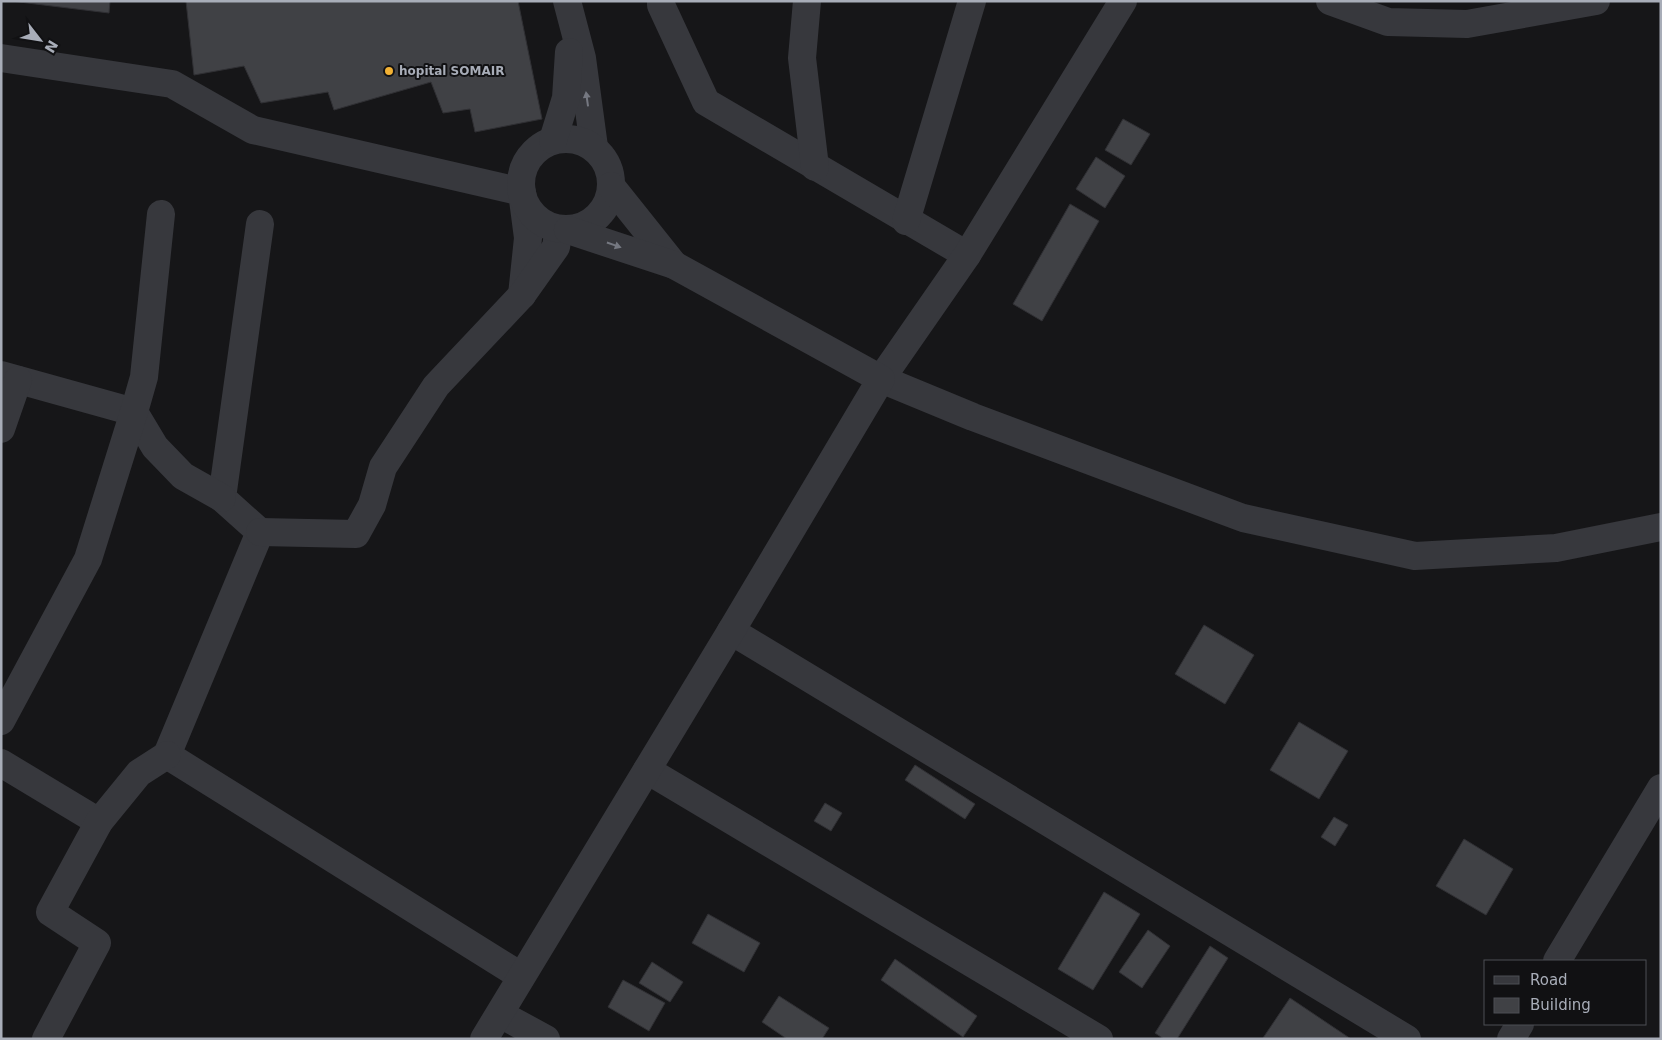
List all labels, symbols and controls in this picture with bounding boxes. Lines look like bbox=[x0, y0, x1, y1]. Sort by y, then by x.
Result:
north arrow bbox=[15, 15, 65, 65]
text: N bbox=[41, 38, 61, 56]
place label: hopital SOMAIR bbox=[399, 64, 504, 78]
marker: hopital SOMAIR bbox=[383, 65, 395, 77]
one-way arrow bbox=[583, 91, 591, 107]
one-way arrow bbox=[607, 241, 622, 249]
legend bbox=[1484, 960, 1647, 1025]
text: Road bbox=[1530, 971, 1568, 989]
text: Building bbox=[1530, 996, 1591, 1014]

